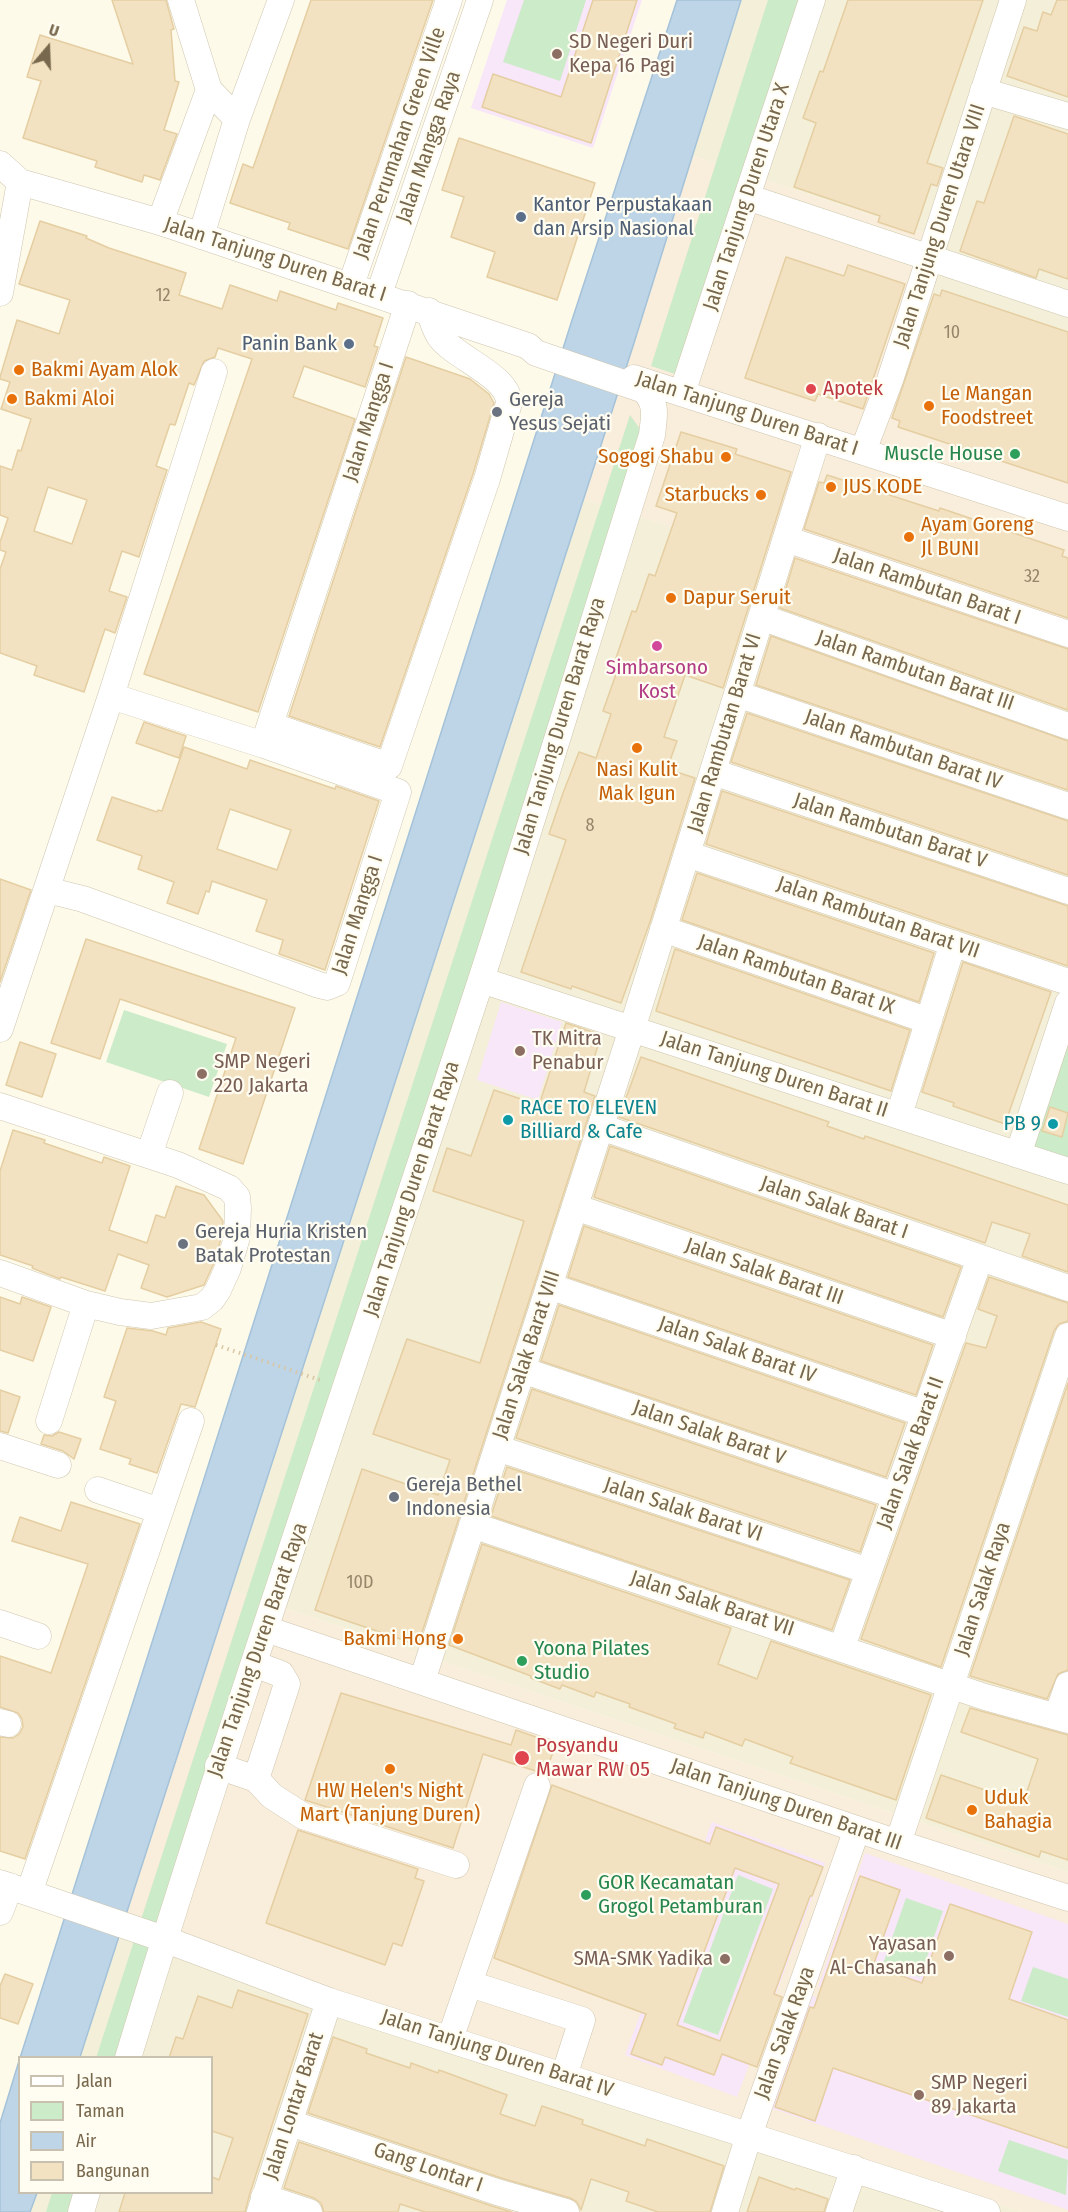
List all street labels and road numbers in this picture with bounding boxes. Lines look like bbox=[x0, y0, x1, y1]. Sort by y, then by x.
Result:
street label: Jalan Perumahan Green Ville bbox=[348, 24, 452, 262]
street label: Jalan Mangga Raya bbox=[391, 68, 467, 226]
street label: Jalan Tanjung Duren Utara X bbox=[698, 80, 796, 314]
street label: Jalan Tanjung Duren Utara VIII bbox=[889, 101, 991, 351]
street label: Jalan Tanjung Duren Barat I bbox=[161, 212, 389, 308]
street label: Jalan Mangga I bbox=[338, 359, 400, 485]
street label: Jalan Tanjung Duren Barat I bbox=[633, 366, 861, 462]
street label: Jalan Rambutan Barat I bbox=[830, 543, 1024, 631]
street label: Jalan Tanjung Duren Barat Raya bbox=[509, 595, 611, 857]
street label: Jalan Rambutan Barat III bbox=[813, 625, 1017, 717]
street label: Jalan Rambutan Barat VI bbox=[683, 630, 767, 836]
street label: Jalan Rambutan Barat IV bbox=[801, 704, 1005, 796]
street label: Jalan Rambutan Barat V bbox=[790, 788, 990, 874]
street label: Jalan Mangga I bbox=[327, 852, 389, 978]
street label: Jalan Rambutan Barat VII bbox=[773, 871, 983, 965]
street label: Jalan Rambutan Barat IX bbox=[694, 929, 898, 1021]
street label: Jalan Tanjung Duren Barat II bbox=[657, 1026, 891, 1124]
street label: Jalan Tanjung Duren Barat Raya bbox=[359, 1058, 465, 1320]
street label: Jalan Salak Barat I bbox=[757, 1171, 911, 1245]
street label: Jalan Salak Barat III bbox=[682, 1233, 846, 1311]
street label: Jalan Salak Barat VIII bbox=[488, 1267, 566, 1443]
street label: Jalan Salak Barat IV bbox=[655, 1311, 819, 1389]
street label: Jalan Salak Barat II bbox=[872, 1373, 950, 1533]
street label: Jalan Salak Barat V bbox=[629, 1395, 789, 1471]
street label: Jalan Salak Barat VI bbox=[601, 1472, 765, 1548]
street label: Jalan Salak Raya bbox=[950, 1519, 1016, 1659]
street label: Jalan Tanjung Duren Barat Raya bbox=[203, 1520, 313, 1780]
street label: Jalan Salak Barat VII bbox=[627, 1566, 797, 1642]
street label: Jalan Tanjung Duren Barat III bbox=[667, 1754, 905, 1856]
street label: Jalan Salak Raya bbox=[749, 1963, 821, 2103]
street label: Jalan Tanjung Duren Barat IV bbox=[378, 2005, 616, 2103]
street label: Jalan Lontar Barat bbox=[258, 2029, 330, 2183]
street label: Gang Lontar I bbox=[370, 2138, 486, 2198]

